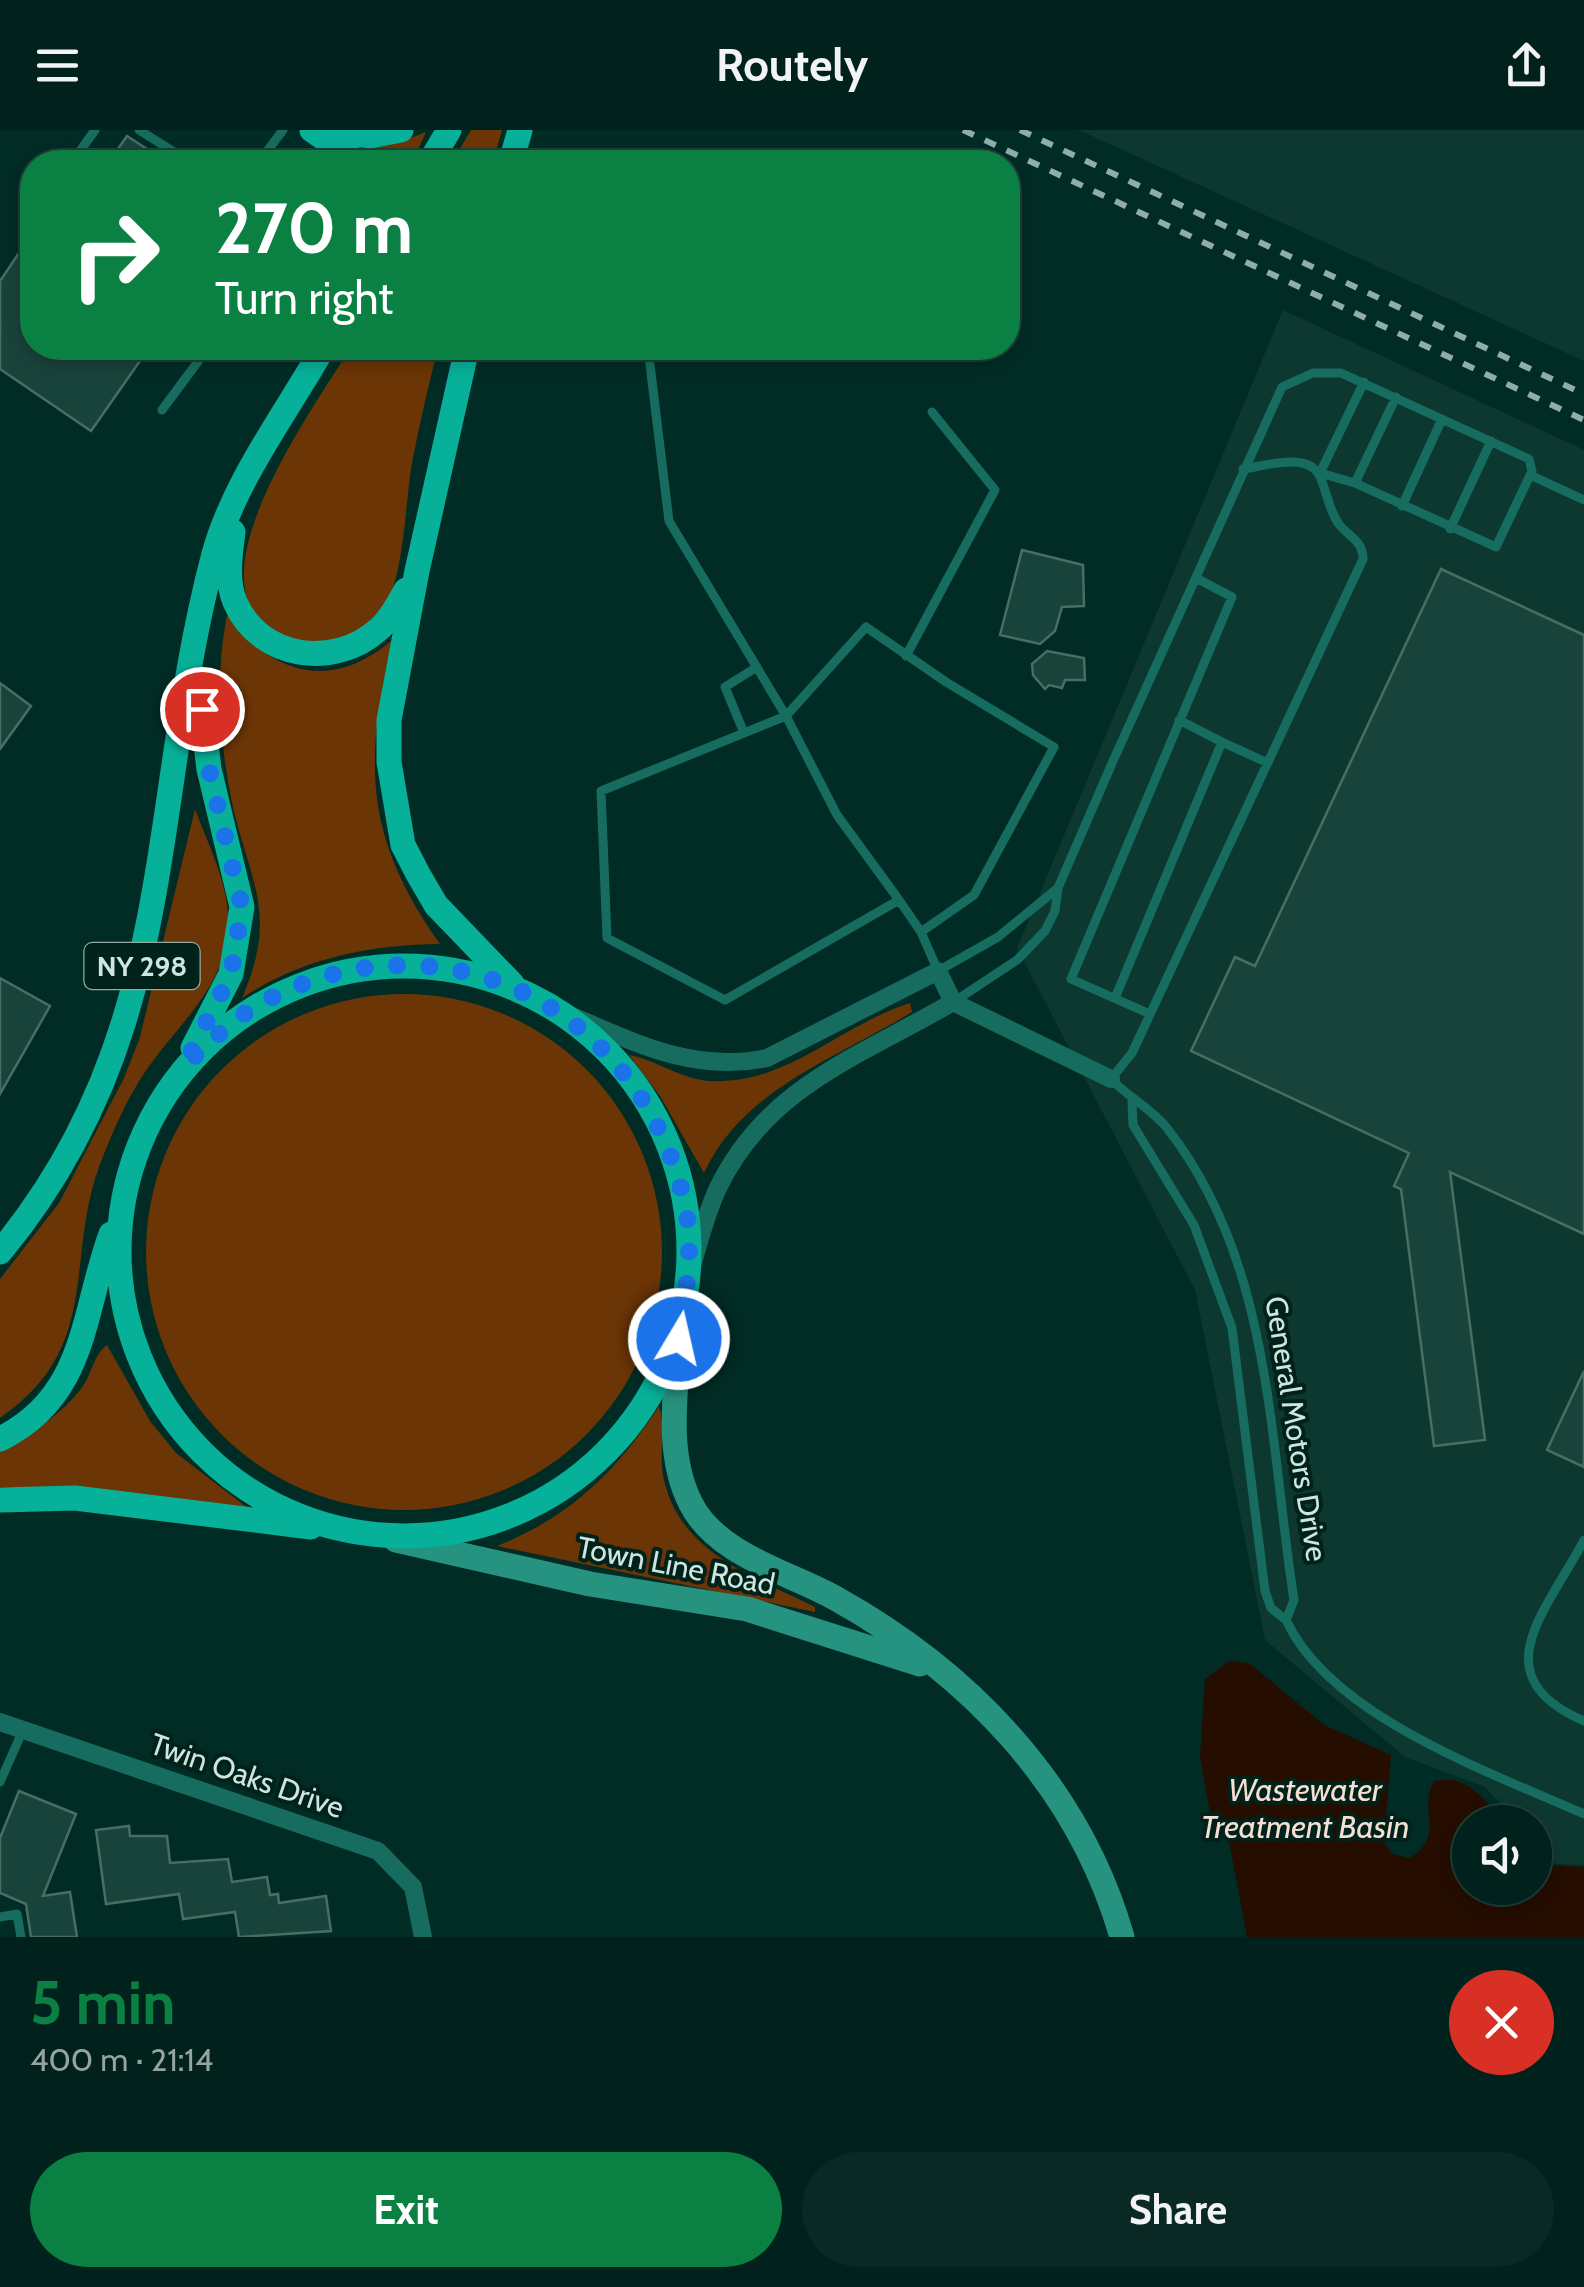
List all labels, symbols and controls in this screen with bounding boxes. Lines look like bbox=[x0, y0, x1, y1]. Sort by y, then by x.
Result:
icon: menu bbox=[30, 38, 85, 93]
text: Routely bbox=[716, 38, 868, 92]
icon: share bbox=[1499, 38, 1554, 93]
text: 270 m bbox=[215, 185, 413, 271]
icon: right bbox=[50, 190, 180, 320]
text: Turn right bbox=[215, 271, 394, 325]
pin bbox=[160, 667, 245, 752]
icon: arrive bbox=[175, 682, 230, 737]
road number: NY 298 bbox=[84, 943, 200, 989]
position arrow bbox=[627, 1287, 731, 1391]
street label: General Motors Drive bbox=[1257, 1294, 1336, 1564]
street label: Town Line Road bbox=[574, 1528, 778, 1603]
street label: Twin Oaks Drive bbox=[145, 1725, 349, 1826]
water label: Wastewater Treatment Basin bbox=[1200, 1770, 1410, 1846]
map controls bbox=[1452, 1805, 1552, 1905]
button: sound bbox=[1452, 1805, 1552, 1905]
text: 5 min bbox=[30, 1966, 175, 2039]
button: close bbox=[1449, 1970, 1554, 2075]
text: 400 m · 21:14 bbox=[30, 2040, 213, 2079]
button: Exit bbox=[30, 2152, 782, 2267]
button: Share bbox=[802, 2152, 1554, 2267]

